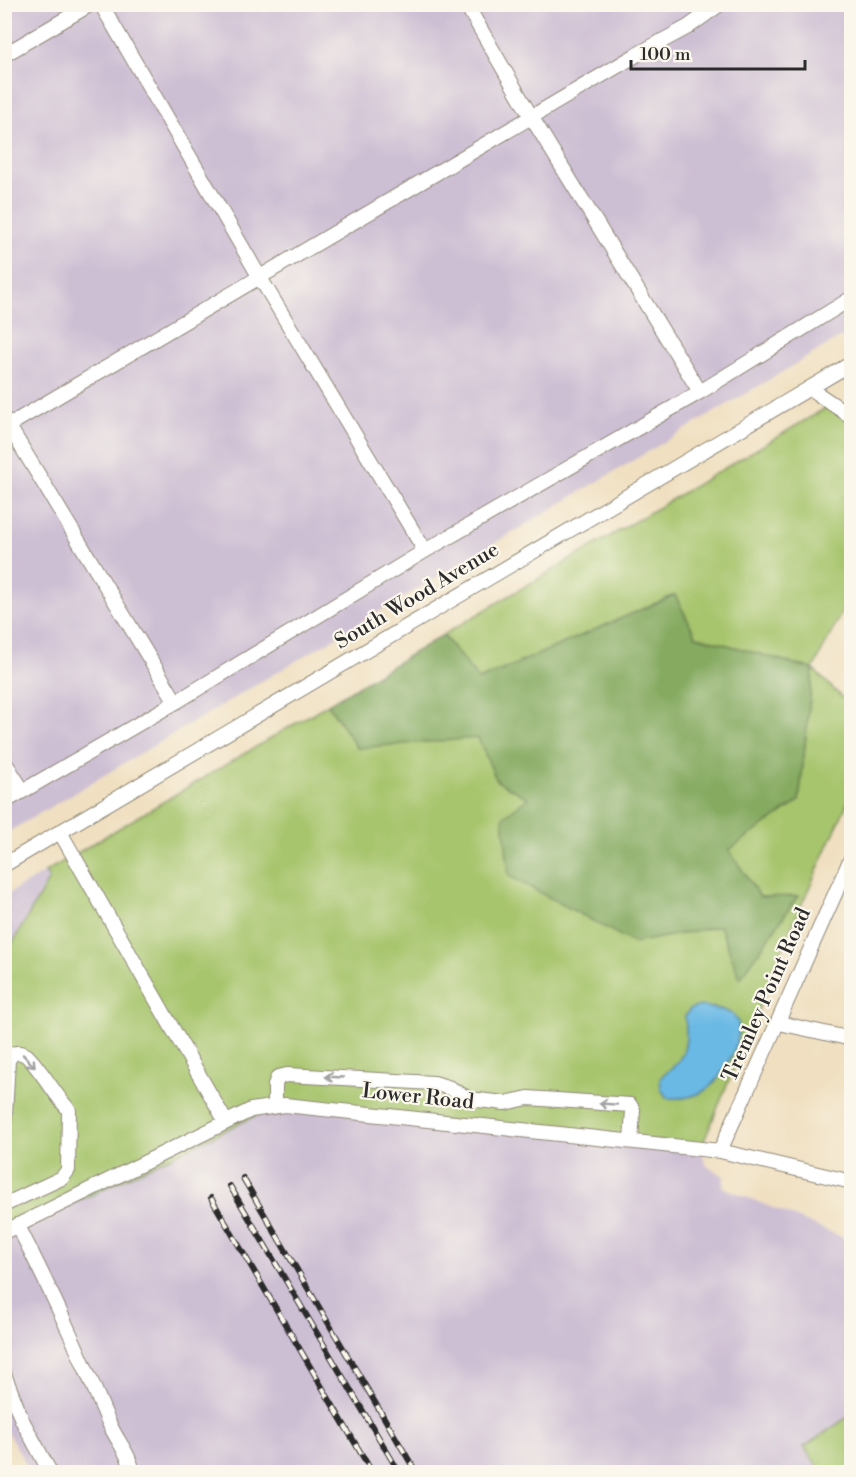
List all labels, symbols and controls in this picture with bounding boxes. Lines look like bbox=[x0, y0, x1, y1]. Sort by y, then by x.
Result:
scale bar bbox=[631, 33, 805, 71]
text: 100 m bbox=[640, 43, 691, 66]
street label: South Wood Avenue bbox=[330, 537, 504, 655]
street label: Tremley Point Road bbox=[717, 904, 817, 1086]
one-way arrow bbox=[22, 1053, 36, 1068]
one-way arrow bbox=[325, 1072, 345, 1083]
street label: Lower Road bbox=[361, 1078, 475, 1116]
one-way arrow bbox=[599, 1098, 619, 1109]

